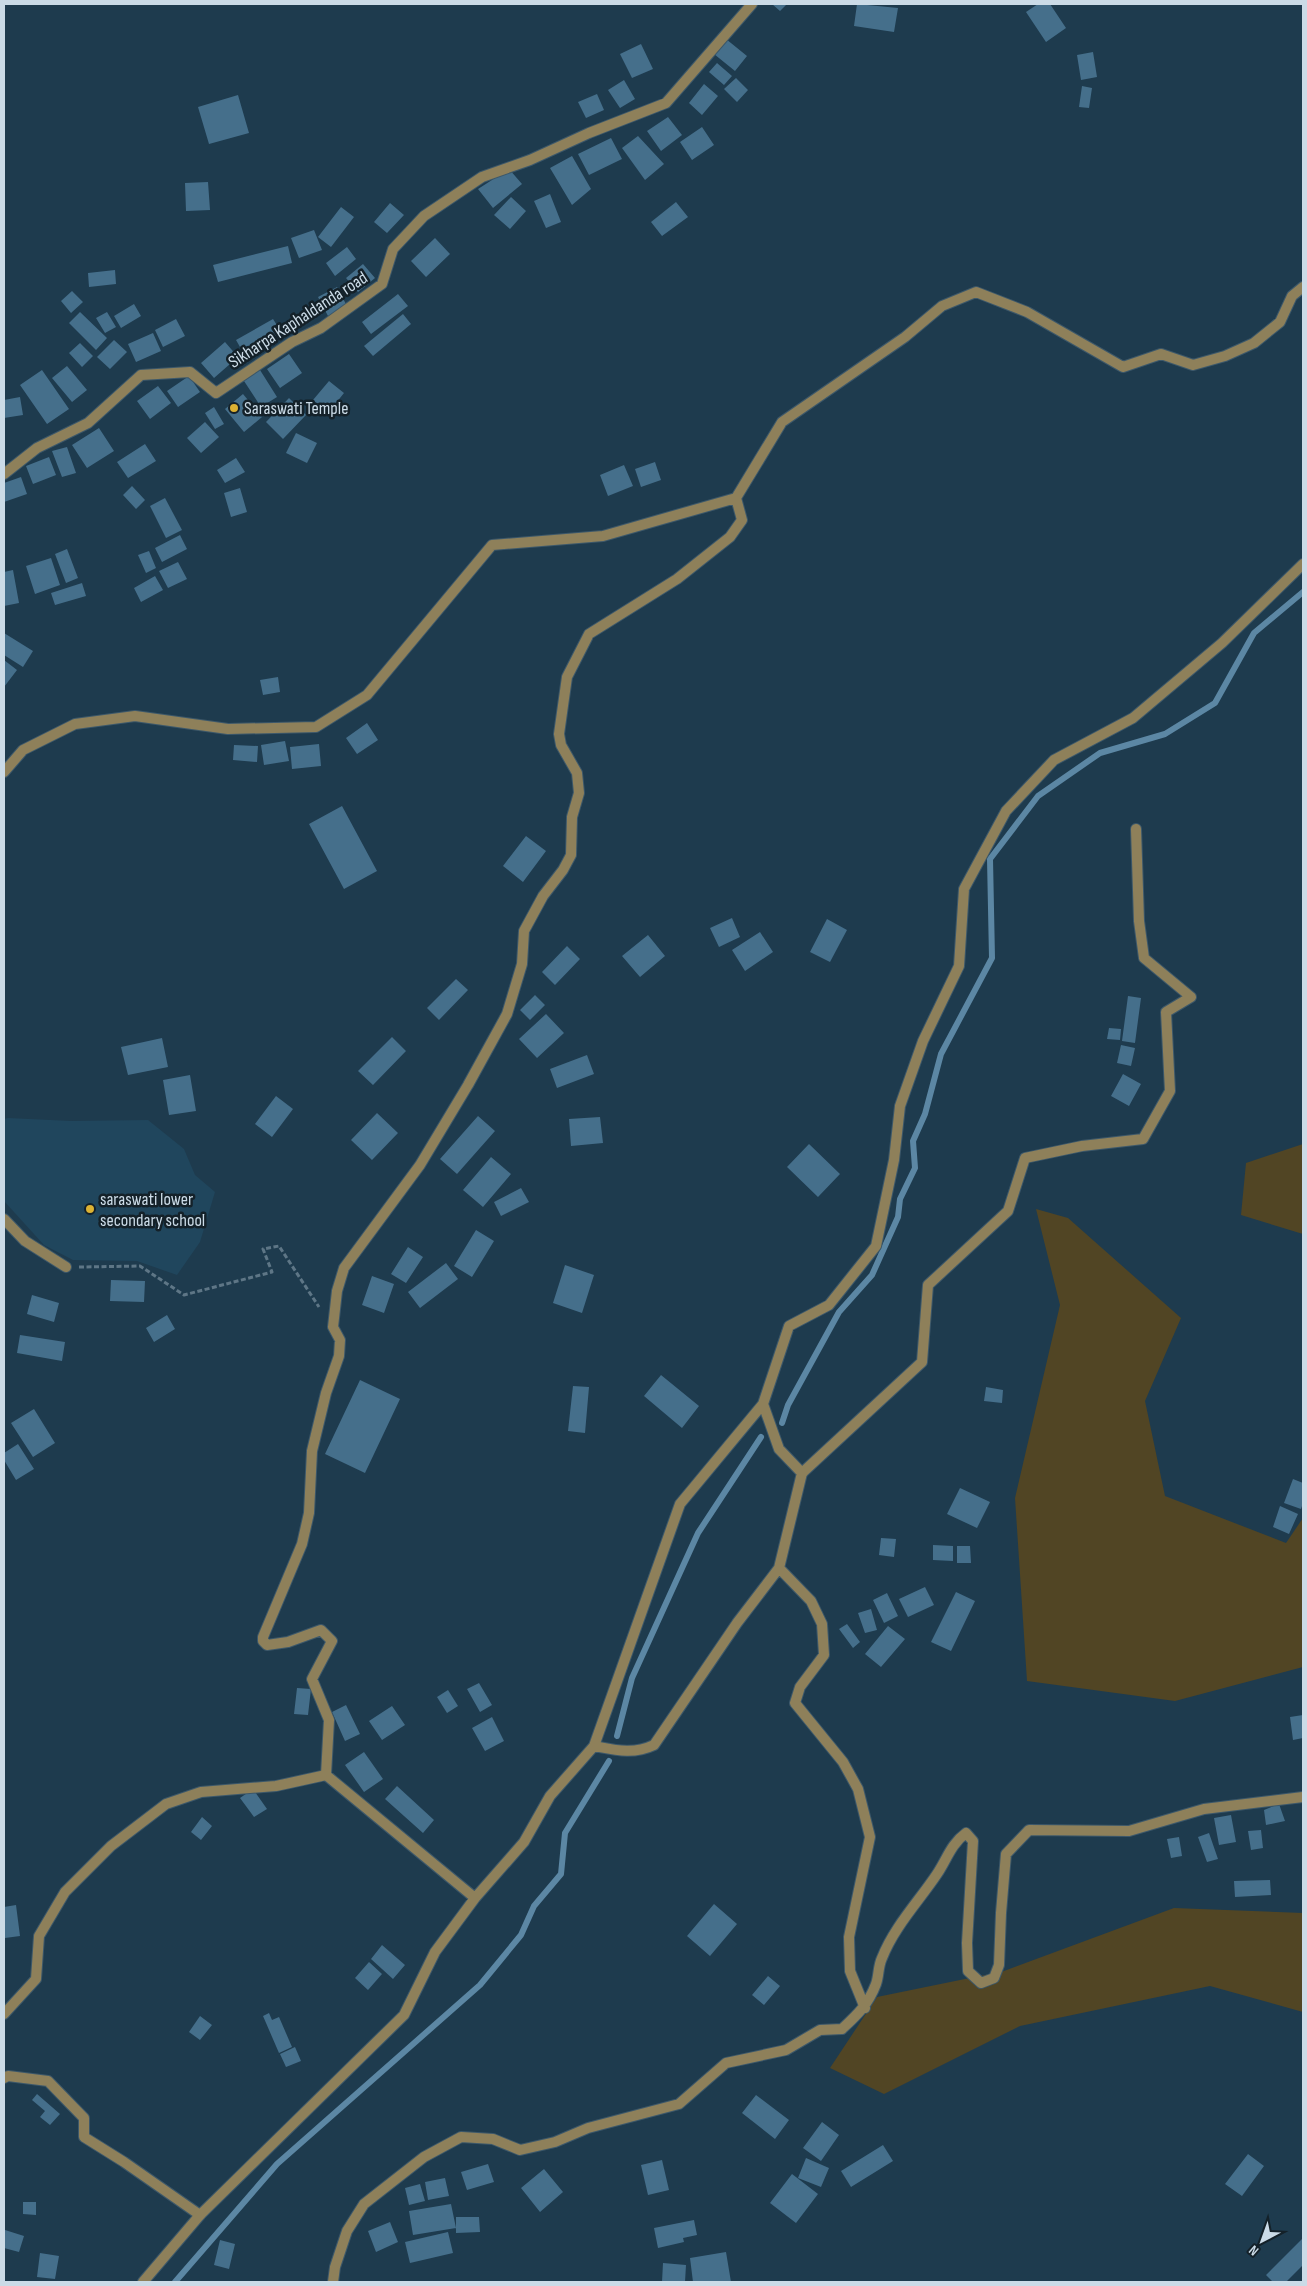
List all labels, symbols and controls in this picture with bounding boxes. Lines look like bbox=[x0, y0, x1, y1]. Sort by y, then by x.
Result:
street label: Sikharpa Kaphaldanda road bbox=[225, 267, 371, 373]
place label: Saraswati Temple bbox=[244, 398, 348, 419]
marker: Saraswati Temple bbox=[228, 402, 240, 414]
place label: saraswati lower secondary school bbox=[100, 1189, 205, 1231]
marker: saraswati lower secondary school bbox=[84, 1203, 96, 1215]
north arrow bbox=[1237, 2216, 1287, 2266]
text: N bbox=[1245, 2242, 1262, 2259]

